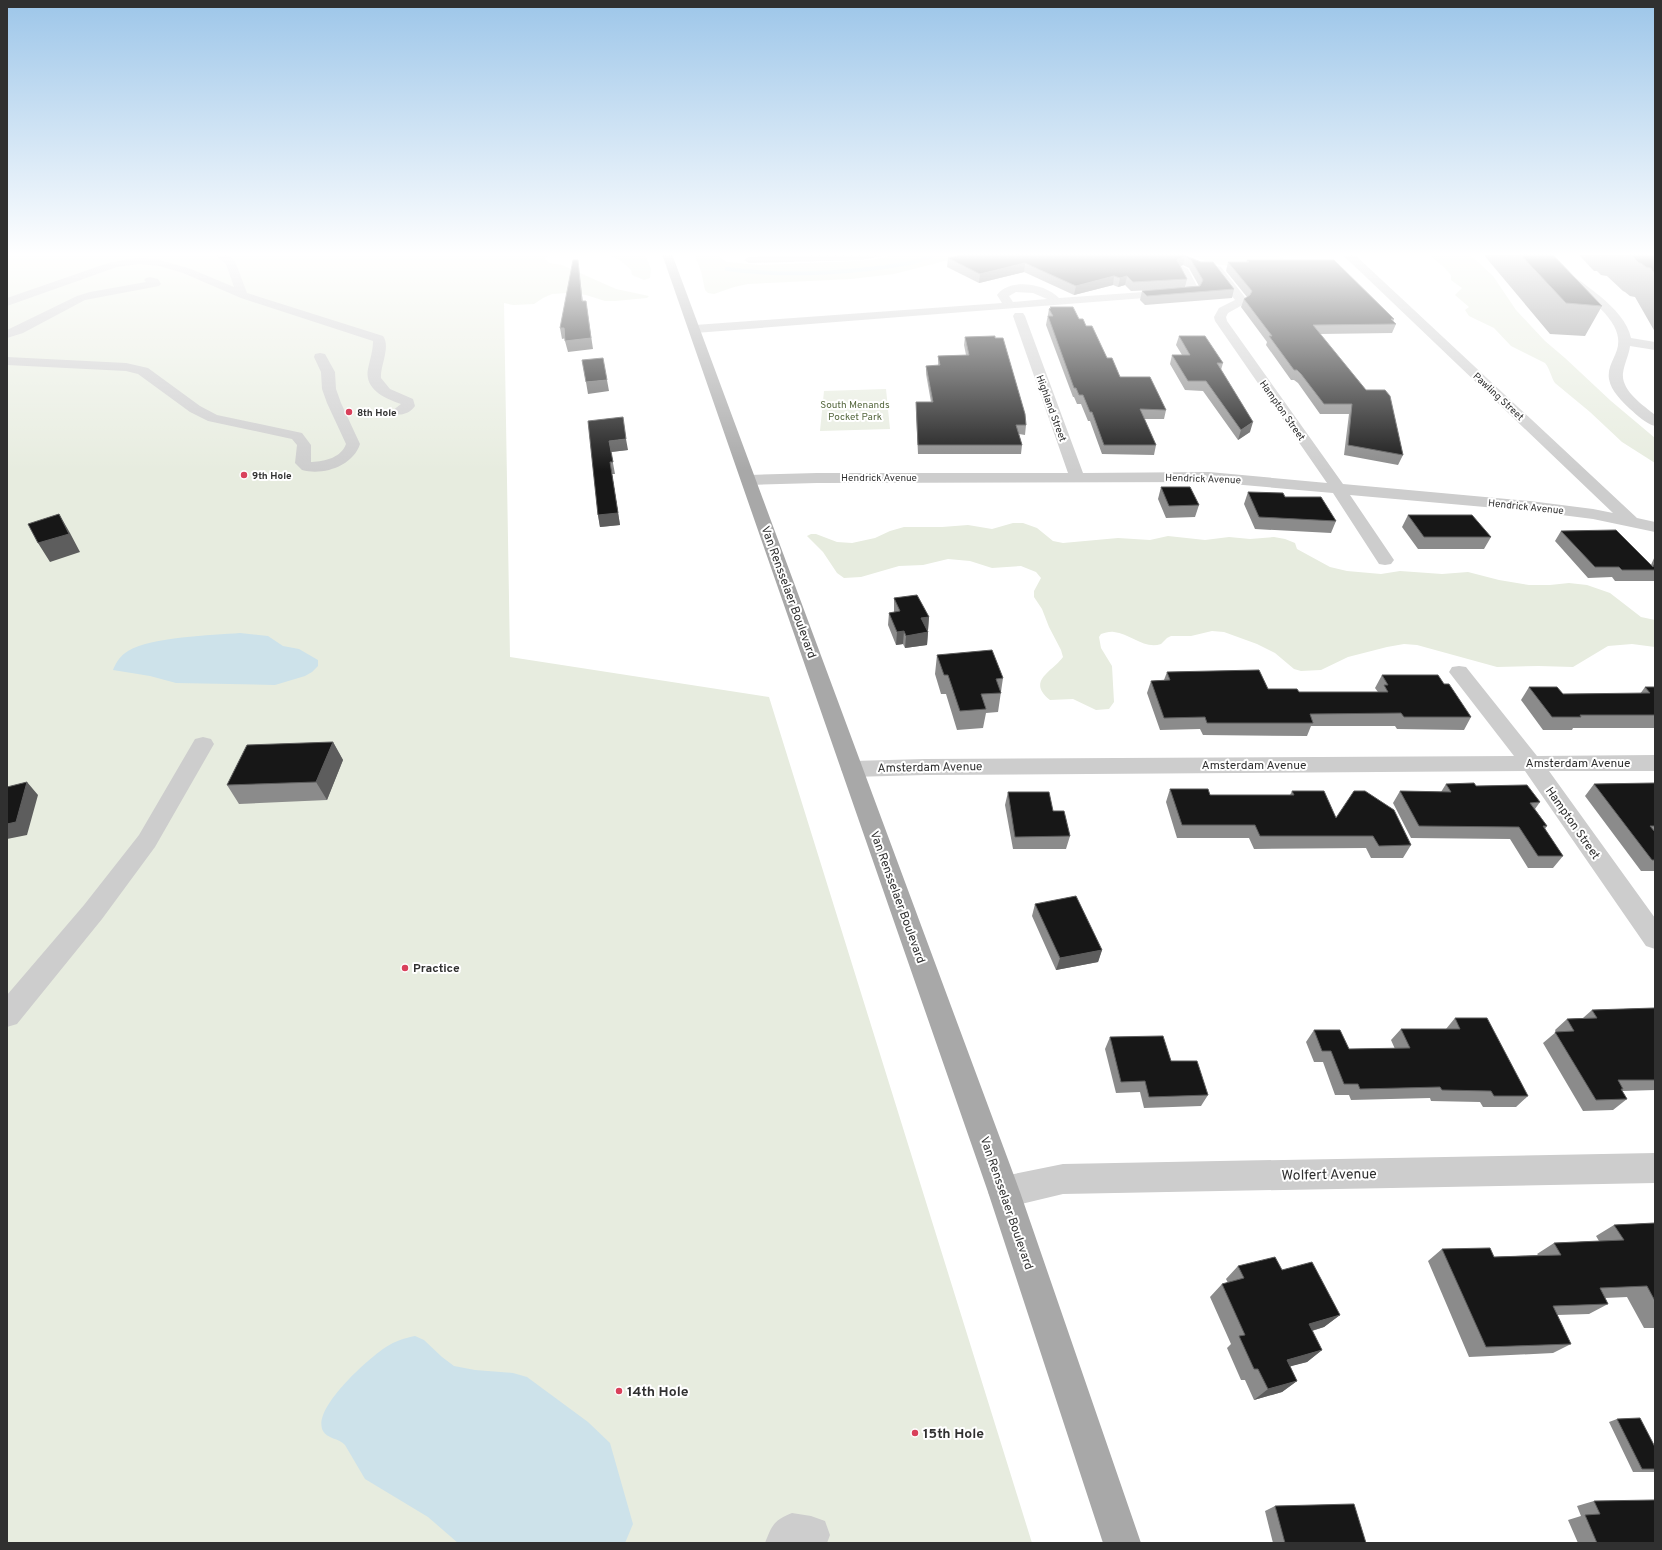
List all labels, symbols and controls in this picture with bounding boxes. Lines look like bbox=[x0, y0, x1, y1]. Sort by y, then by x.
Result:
street label: Pawling Street bbox=[1470, 370, 1526, 424]
street label: Highland Street bbox=[1032, 373, 1069, 444]
street label: Hampton Street bbox=[1256, 378, 1308, 444]
park label: South Menands Pocket Park bbox=[820, 399, 890, 424]
marker: 8th Hole bbox=[344, 407, 354, 417]
place label: 8th Hole bbox=[357, 407, 397, 420]
marker: 9th Hole bbox=[239, 470, 249, 480]
place label: 9th Hole bbox=[252, 470, 292, 483]
street label: Hendrick Avenue bbox=[841, 472, 917, 485]
street label: Hendrick Avenue bbox=[1165, 472, 1241, 487]
street label: Hendrick Avenue bbox=[1487, 497, 1564, 518]
street label: Van Rensselaer Boulevard bbox=[757, 524, 819, 661]
street label: Amsterdam Avenue bbox=[1525, 756, 1631, 772]
street label: Amsterdam Avenue bbox=[1201, 758, 1307, 774]
street label: Amsterdam Avenue bbox=[877, 759, 983, 777]
street label: Hampton Street bbox=[1541, 784, 1603, 863]
street label: Van Rensselaer Boulevard bbox=[866, 829, 928, 966]
place label: Practice bbox=[413, 961, 460, 977]
marker: Practice bbox=[400, 963, 410, 973]
street label: Van Rensselaer Boulevard bbox=[976, 1135, 1036, 1272]
street label: Wolfert Avenue bbox=[1281, 1166, 1377, 1185]
place label: 14th Hole bbox=[627, 1384, 689, 1401]
marker: 14th Hole bbox=[614, 1386, 624, 1396]
place label: 15th Hole bbox=[923, 1426, 984, 1443]
marker: 15th Hole bbox=[910, 1428, 920, 1438]

